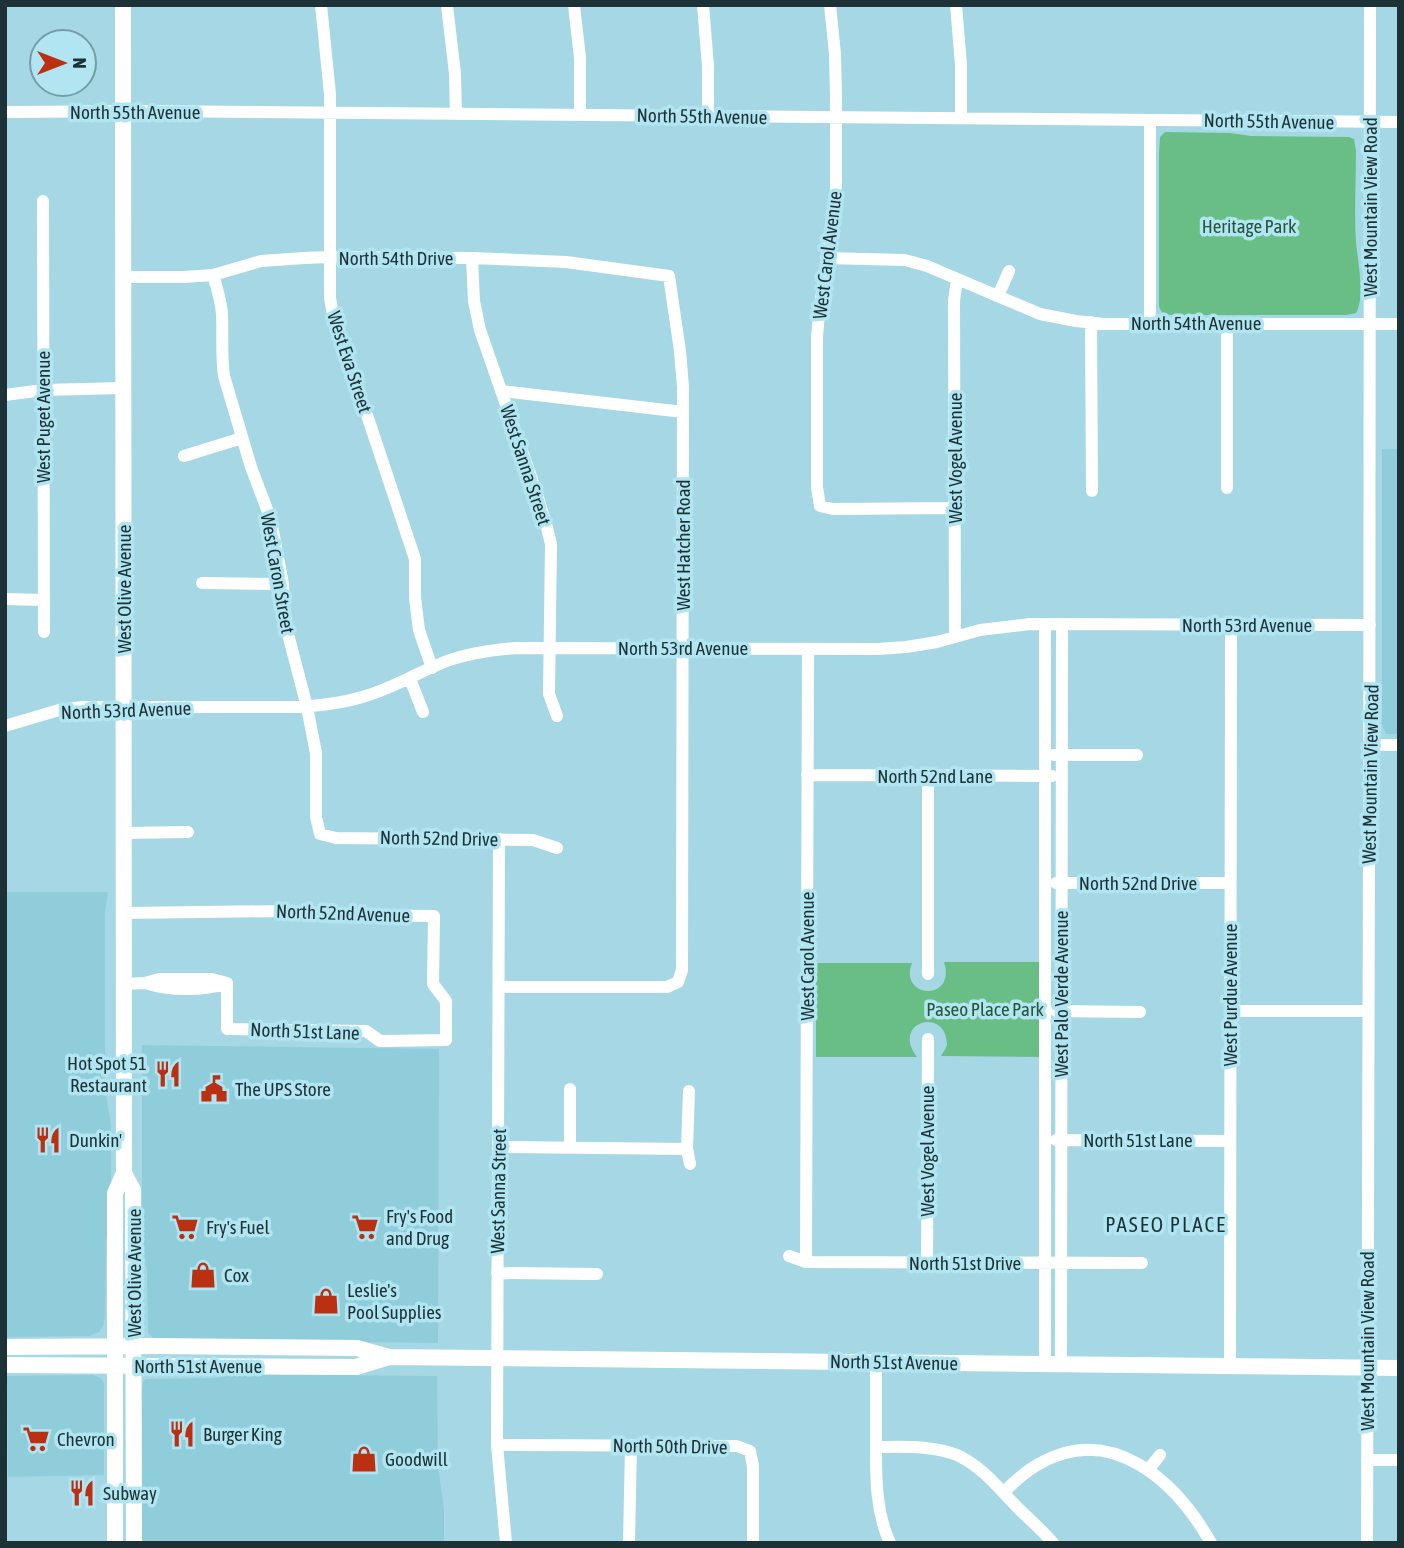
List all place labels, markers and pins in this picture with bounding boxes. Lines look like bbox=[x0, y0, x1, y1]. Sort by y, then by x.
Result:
place label: Hot Spot 51 Restaurant bbox=[67, 1052, 147, 1096]
restaurant icon: Hot Spot 51 Restaurant bbox=[153, 1059, 183, 1089]
public building icon: The UPS Store bbox=[199, 1074, 229, 1104]
place label: The UPS Store bbox=[235, 1078, 331, 1100]
restaurant icon: Dunkin' bbox=[33, 1125, 63, 1155]
place label: Dunkin' bbox=[69, 1129, 122, 1151]
place label: Fry's Food and Drug bbox=[386, 1205, 453, 1249]
supermarket icon: Fry's Fuel bbox=[170, 1212, 200, 1242]
supermarket icon: Fry's Food and Drug bbox=[350, 1212, 380, 1242]
place label: Fry's Fuel bbox=[206, 1216, 269, 1238]
shop icon: Cox bbox=[188, 1260, 218, 1290]
place label: Cox bbox=[224, 1264, 249, 1286]
place label: Leslie's Pool Supplies bbox=[347, 1279, 442, 1323]
shop icon: Leslie's Pool Supplies bbox=[311, 1286, 341, 1316]
restaurant icon: Burger King bbox=[167, 1419, 197, 1449]
place label: Burger King bbox=[203, 1423, 283, 1445]
supermarket icon: Chevron bbox=[21, 1424, 51, 1454]
place label: Chevron bbox=[57, 1428, 115, 1450]
shop icon: Goodwill bbox=[349, 1444, 379, 1474]
place label: Goodwill bbox=[385, 1448, 448, 1470]
restaurant icon: Subway bbox=[67, 1478, 97, 1508]
place label: Subway bbox=[103, 1482, 157, 1504]

